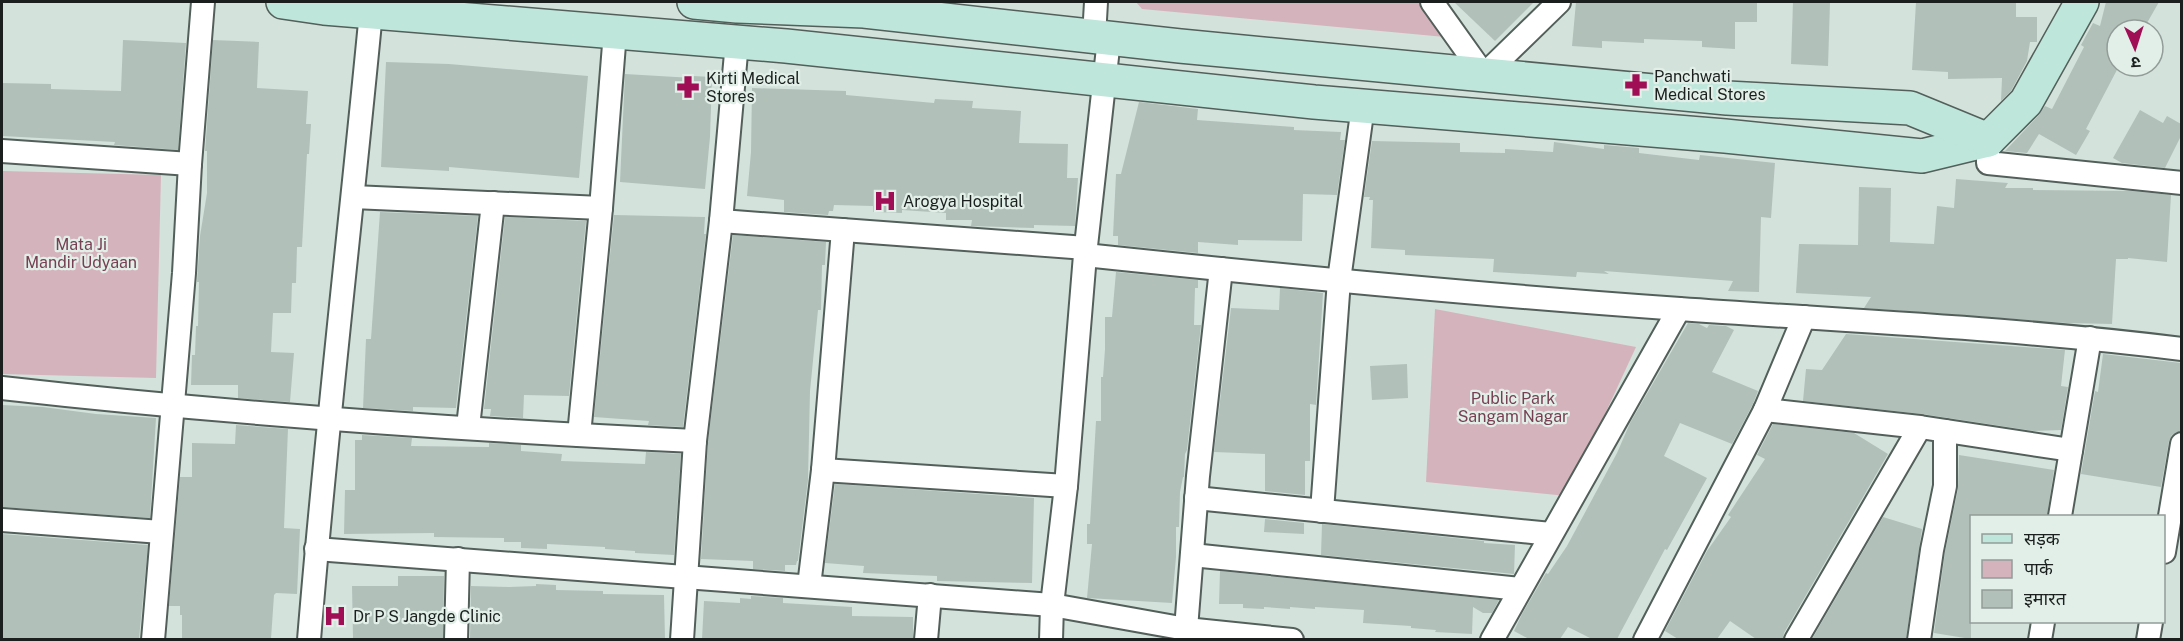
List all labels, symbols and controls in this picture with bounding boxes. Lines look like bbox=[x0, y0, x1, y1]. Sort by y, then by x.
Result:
north arrow bbox=[2105, 18, 2165, 78]
text: उ bbox=[2130, 53, 2141, 72]
place label: Panchwati Medical Stores bbox=[1654, 67, 1766, 104]
place label: Kirti Medical Stores bbox=[706, 69, 800, 106]
pharmacy icon: Panchwati Medical Stores bbox=[1623, 72, 1649, 98]
pharmacy icon: Kirti Medical Stores bbox=[675, 74, 701, 100]
hospital icon: Arogya Hospital bbox=[872, 188, 898, 214]
place label: Arogya Hospital bbox=[903, 192, 1023, 211]
park label: Mata Ji Mandir Udyaan bbox=[25, 235, 137, 272]
park label: Public Park Sangam Nagar bbox=[1458, 389, 1568, 426]
legend bbox=[1970, 515, 2165, 623]
text: सड़क bbox=[2024, 528, 2061, 549]
text: पार्क bbox=[2024, 558, 2054, 579]
text: इमारत bbox=[2024, 588, 2067, 609]
hospital icon: Dr P S Jangde Clinic bbox=[322, 603, 348, 629]
place label: Dr P S Jangde Clinic bbox=[353, 607, 501, 626]

